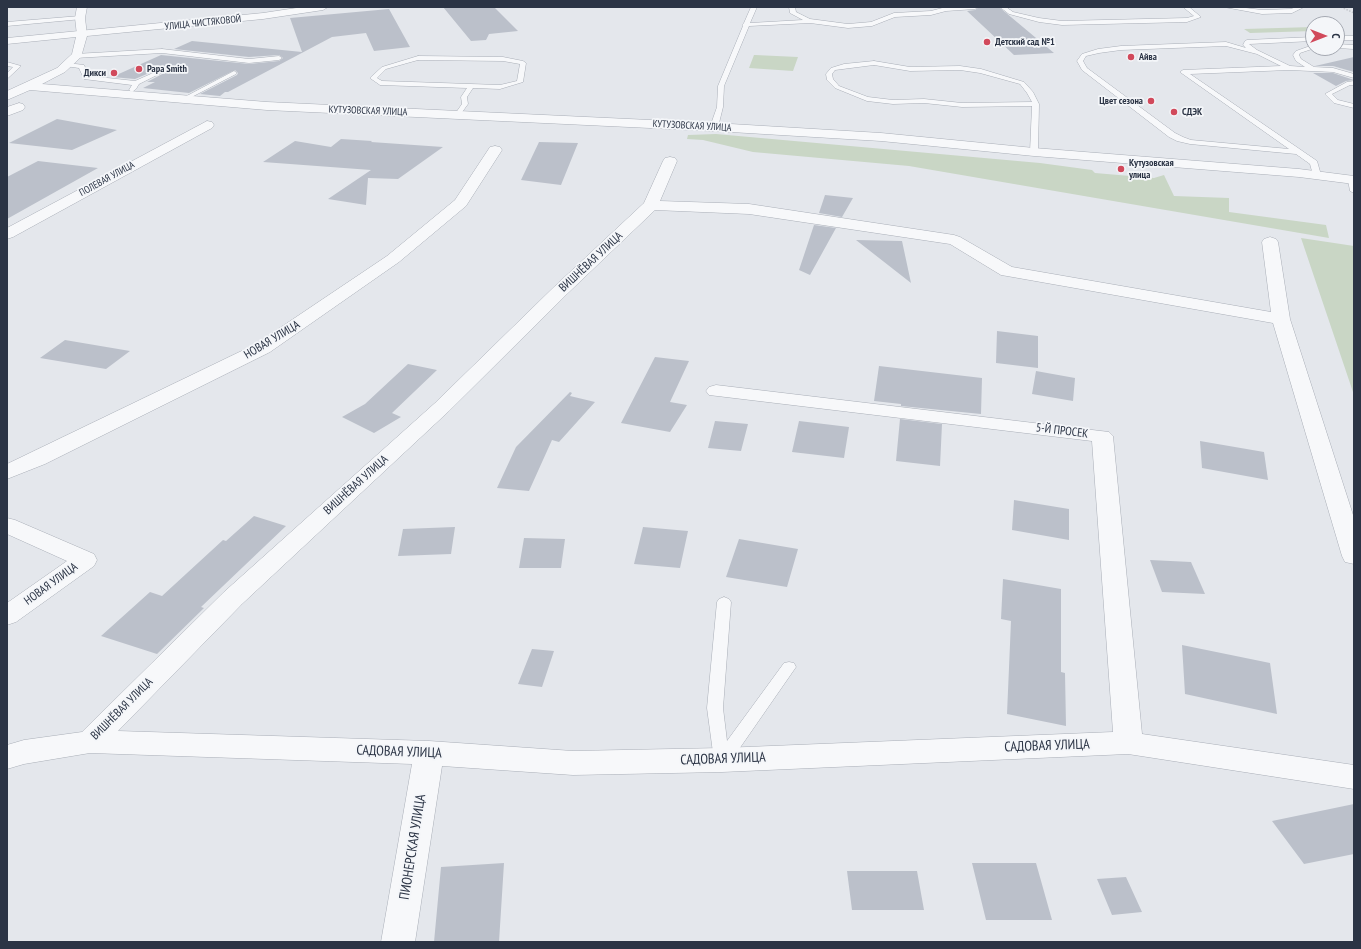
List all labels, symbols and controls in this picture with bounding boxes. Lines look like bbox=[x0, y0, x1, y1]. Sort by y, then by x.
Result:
street label: УЛИЦА ЧИСТЯКОВОЙ bbox=[164, 13, 242, 33]
north arrow bbox=[1305, 16, 1345, 56]
text: С bbox=[1329, 33, 1343, 39]
place label: Детский сад №1 bbox=[995, 36, 1055, 48]
marker: Детский сад №1 bbox=[982, 37, 992, 47]
place label: Айва bbox=[1139, 51, 1157, 63]
marker: Айва bbox=[1126, 52, 1136, 62]
place label: Papa Smith bbox=[147, 63, 187, 75]
marker: Papa Smith bbox=[134, 64, 144, 74]
place label: Дикси bbox=[84, 67, 106, 79]
marker: Дикси bbox=[109, 68, 119, 78]
place label: Цвет сезона bbox=[1099, 95, 1143, 107]
marker: Цвет сезона bbox=[1146, 96, 1156, 106]
street label: КУТУЗОВСКАЯ УЛИЦА bbox=[328, 104, 408, 118]
place label: СДЭК bbox=[1182, 106, 1202, 118]
marker: СДЭК bbox=[1169, 107, 1179, 117]
street label: КУТУЗОВСКАЯ УЛИЦА bbox=[652, 118, 732, 134]
place label: Кутузовская улица bbox=[1129, 157, 1174, 180]
street label: ПОЛЕВАЯ УЛИЦА bbox=[77, 159, 137, 199]
marker: Кутузовская улица bbox=[1116, 164, 1126, 174]
street label: ВИШНЁВАЯ УЛИЦА bbox=[556, 229, 626, 295]
street label: НОВАЯ УЛИЦА bbox=[241, 318, 303, 362]
street label: 5-Й ПРОСЕК bbox=[1035, 421, 1089, 441]
street label: ВИШНЁВАЯ УЛИЦА bbox=[321, 452, 391, 518]
street label: НОВАЯ УЛИЦА bbox=[21, 560, 81, 608]
street label: ВИШНЁВАЯ УЛИЦА bbox=[88, 675, 156, 743]
street label: САДОВАЯ УЛИЦА bbox=[1004, 736, 1090, 756]
street label: САДОВАЯ УЛИЦА bbox=[356, 742, 442, 762]
street label: САДОВАЯ УЛИЦА bbox=[680, 749, 766, 769]
street label: ПИОНЕРСКАЯ УЛИЦА bbox=[396, 793, 430, 901]

